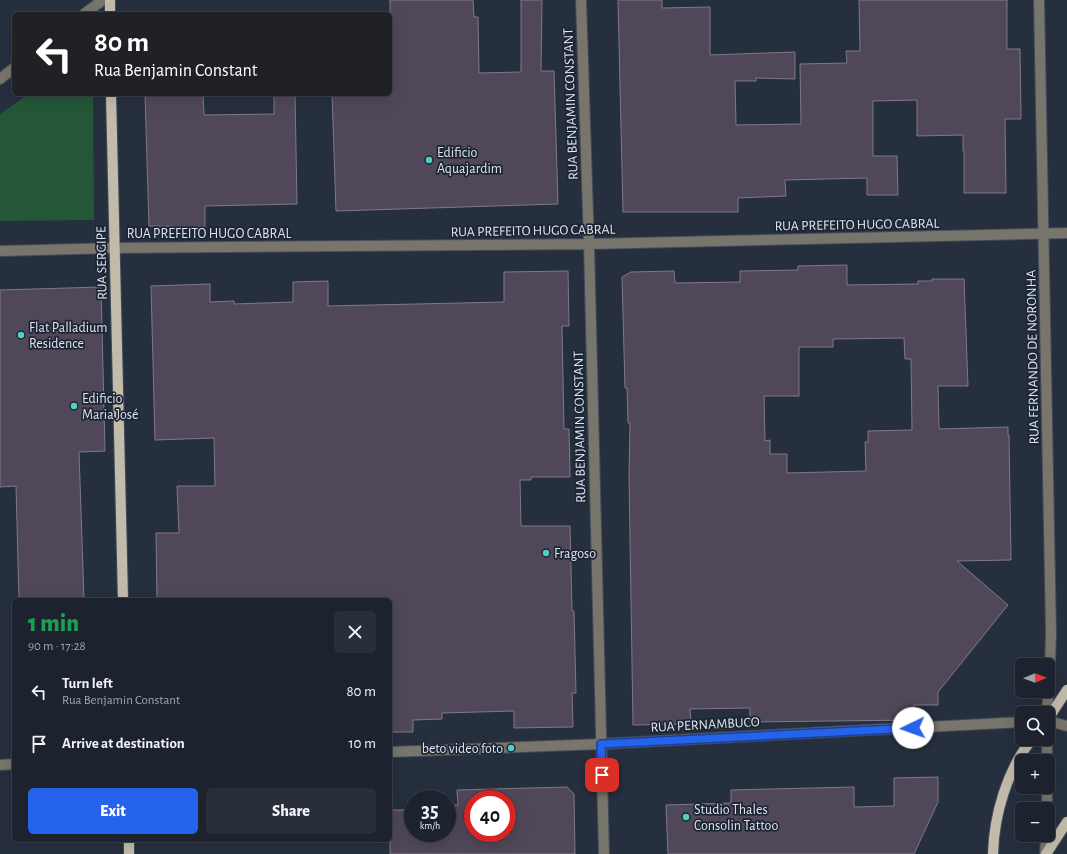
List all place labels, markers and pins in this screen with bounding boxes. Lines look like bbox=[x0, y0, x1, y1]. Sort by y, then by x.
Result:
place label: Edificio Aquajardim bbox=[437, 146, 502, 176]
marker: Edificio Aquajardim bbox=[424, 155, 434, 165]
place label: Flat Palladium Residence bbox=[29, 321, 107, 351]
marker: Flat Palladium Residence bbox=[16, 330, 26, 340]
place label: Edificio Maria José bbox=[82, 392, 139, 422]
marker: Edificio Maria José bbox=[69, 401, 79, 411]
place label: Fragoso bbox=[554, 547, 596, 561]
marker: Fragoso bbox=[541, 548, 551, 558]
place label: beto video foto bbox=[422, 742, 503, 756]
marker: beto video foto bbox=[506, 743, 516, 753]
pin bbox=[585, 758, 619, 792]
place label: Studio Thales Consolin Tattoo bbox=[694, 803, 778, 833]
marker: Studio Thales Consolin Tattoo bbox=[681, 812, 691, 822]

